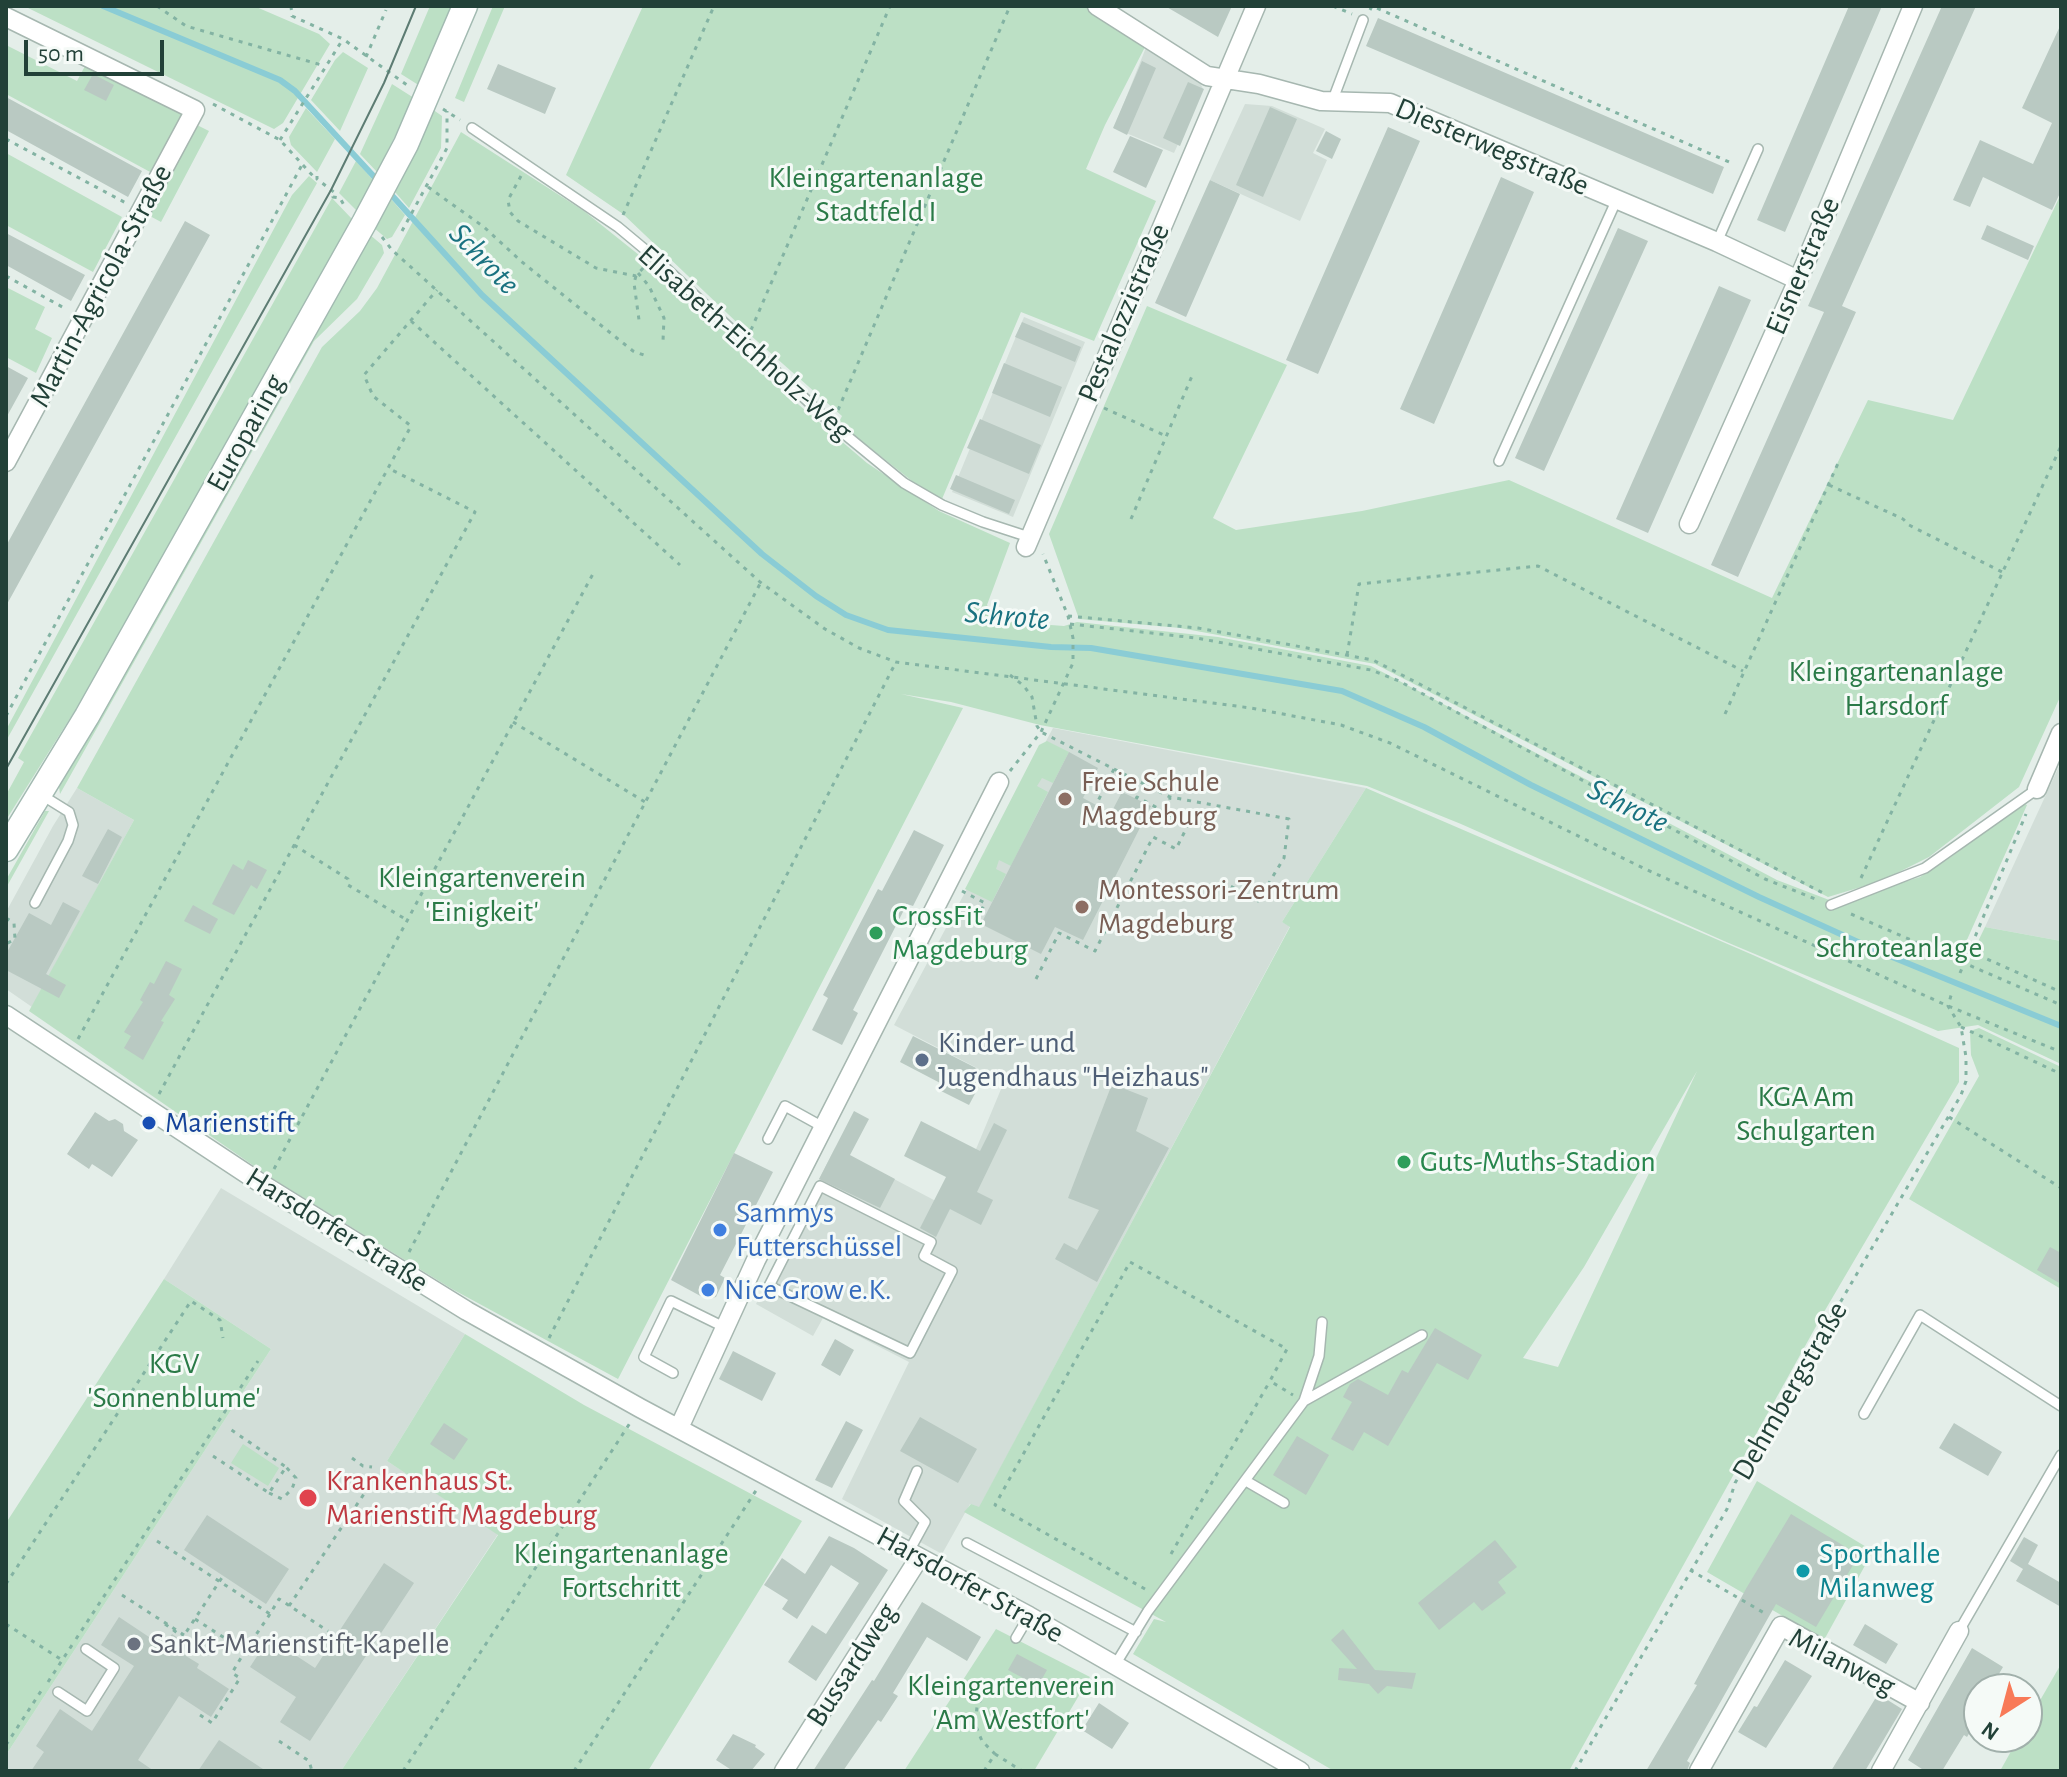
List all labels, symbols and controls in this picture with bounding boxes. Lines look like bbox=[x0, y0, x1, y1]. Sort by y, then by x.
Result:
scale bar bbox=[28, 24, 168, 74]
text: 50 m bbox=[38, 42, 84, 66]
street label: Diesterwegstraße bbox=[1390, 90, 1594, 204]
street label: Martin-Agricola-Straße bbox=[22, 158, 180, 414]
park label: Kleingartenanlage Stadtfeld I bbox=[768, 160, 984, 230]
street label: Eisnerstraße bbox=[1758, 192, 1848, 340]
water label: Schrote bbox=[441, 215, 527, 303]
street label: Pestalozzistraße bbox=[1070, 218, 1178, 408]
street label: Elisabeth-Eichholz-Weg bbox=[630, 237, 860, 449]
street label: Europaring bbox=[199, 368, 293, 498]
water label: Schrote bbox=[963, 593, 1051, 639]
park label: Kleingartenanlage Harsdorf bbox=[1788, 654, 2004, 724]
place label: Freie Schule Magdeburg bbox=[1081, 764, 1220, 834]
water label: Schrote bbox=[1581, 770, 1675, 842]
marker: Freie Schule Magdeburg bbox=[1056, 790, 1074, 808]
park label: Kleingartenverein 'Einigkeit' bbox=[378, 860, 586, 930]
place label: Montessori-Zentrum Magdeburg bbox=[1098, 872, 1339, 942]
place label: CrossFit Magdeburg bbox=[892, 898, 1028, 968]
marker: Montessori-Zentrum Magdeburg bbox=[1073, 898, 1091, 916]
marker: CrossFit Magdeburg bbox=[867, 924, 885, 942]
park label: Schroteanlage bbox=[1816, 930, 1982, 966]
place label: Kinder- und Jugendhaus "Heizhaus" bbox=[938, 1025, 1209, 1096]
marker: Kinder- und Jugendhaus "Heizhaus" bbox=[913, 1051, 931, 1069]
park label: KGA Am Schulgarten bbox=[1736, 1079, 1876, 1150]
place label: Marienstift bbox=[165, 1105, 295, 1141]
marker: Marienstift bbox=[140, 1114, 158, 1132]
place label: Guts-Muths-Stadion bbox=[1420, 1144, 1656, 1180]
marker: Guts-Muths-Stadion bbox=[1395, 1153, 1413, 1171]
street label: Harsdorfer Straße bbox=[239, 1160, 435, 1300]
place label: Sammys Futterschüssel bbox=[736, 1195, 902, 1266]
marker: Sammys Futterschüssel bbox=[711, 1221, 729, 1239]
place label: Nice Grow e.K. bbox=[724, 1272, 892, 1308]
marker: Nice Grow e.K. bbox=[699, 1281, 717, 1299]
street label: Dehmbergstraße bbox=[1724, 1295, 1856, 1487]
park label: KGV 'Sonnenblume' bbox=[88, 1346, 260, 1416]
place label: Krankenhaus St. Marienstift Magdeburg bbox=[326, 1463, 597, 1534]
marker: Krankenhaus St. Marienstift Magdeburg bbox=[297, 1487, 319, 1509]
street label: Harsdorfer Straße bbox=[870, 1519, 1070, 1651]
park label: Kleingartenanlage Fortschritt bbox=[513, 1536, 729, 1606]
place label: Sporthalle Milanweg bbox=[1819, 1536, 1940, 1606]
marker: Sporthalle Milanweg bbox=[1794, 1562, 1812, 1580]
street label: Bussardweg bbox=[799, 1596, 905, 1734]
street label: Milanweg bbox=[1783, 1620, 1901, 1704]
place label: Sankt-Marienstift-Kapelle bbox=[150, 1626, 449, 1662]
marker: Sankt-Marienstift-Kapelle bbox=[125, 1635, 143, 1653]
park label: Kleingartenverein 'Am Westfort' bbox=[907, 1668, 1115, 1738]
north arrow bbox=[1963, 1673, 2043, 1753]
text: N bbox=[1977, 1717, 2003, 1744]

